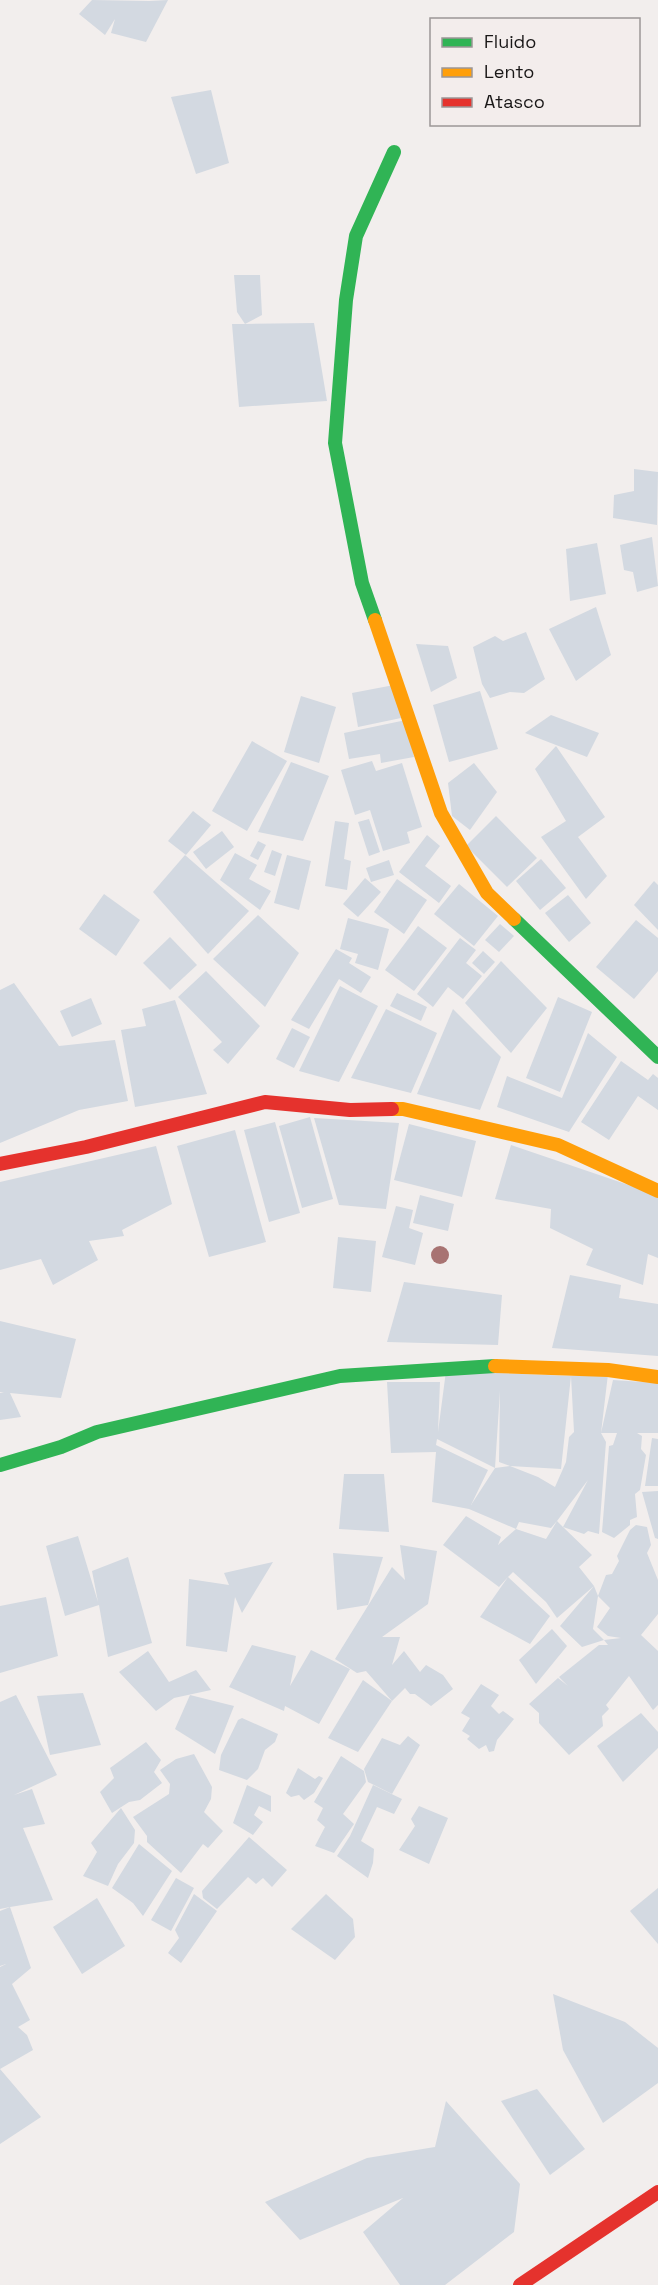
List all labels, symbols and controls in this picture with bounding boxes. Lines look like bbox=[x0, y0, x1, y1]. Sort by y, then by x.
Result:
legend bbox=[430, 18, 640, 126]
text: Fluido bbox=[484, 30, 536, 53]
text: Lento bbox=[484, 60, 534, 83]
text: Atasco bbox=[484, 90, 545, 113]

